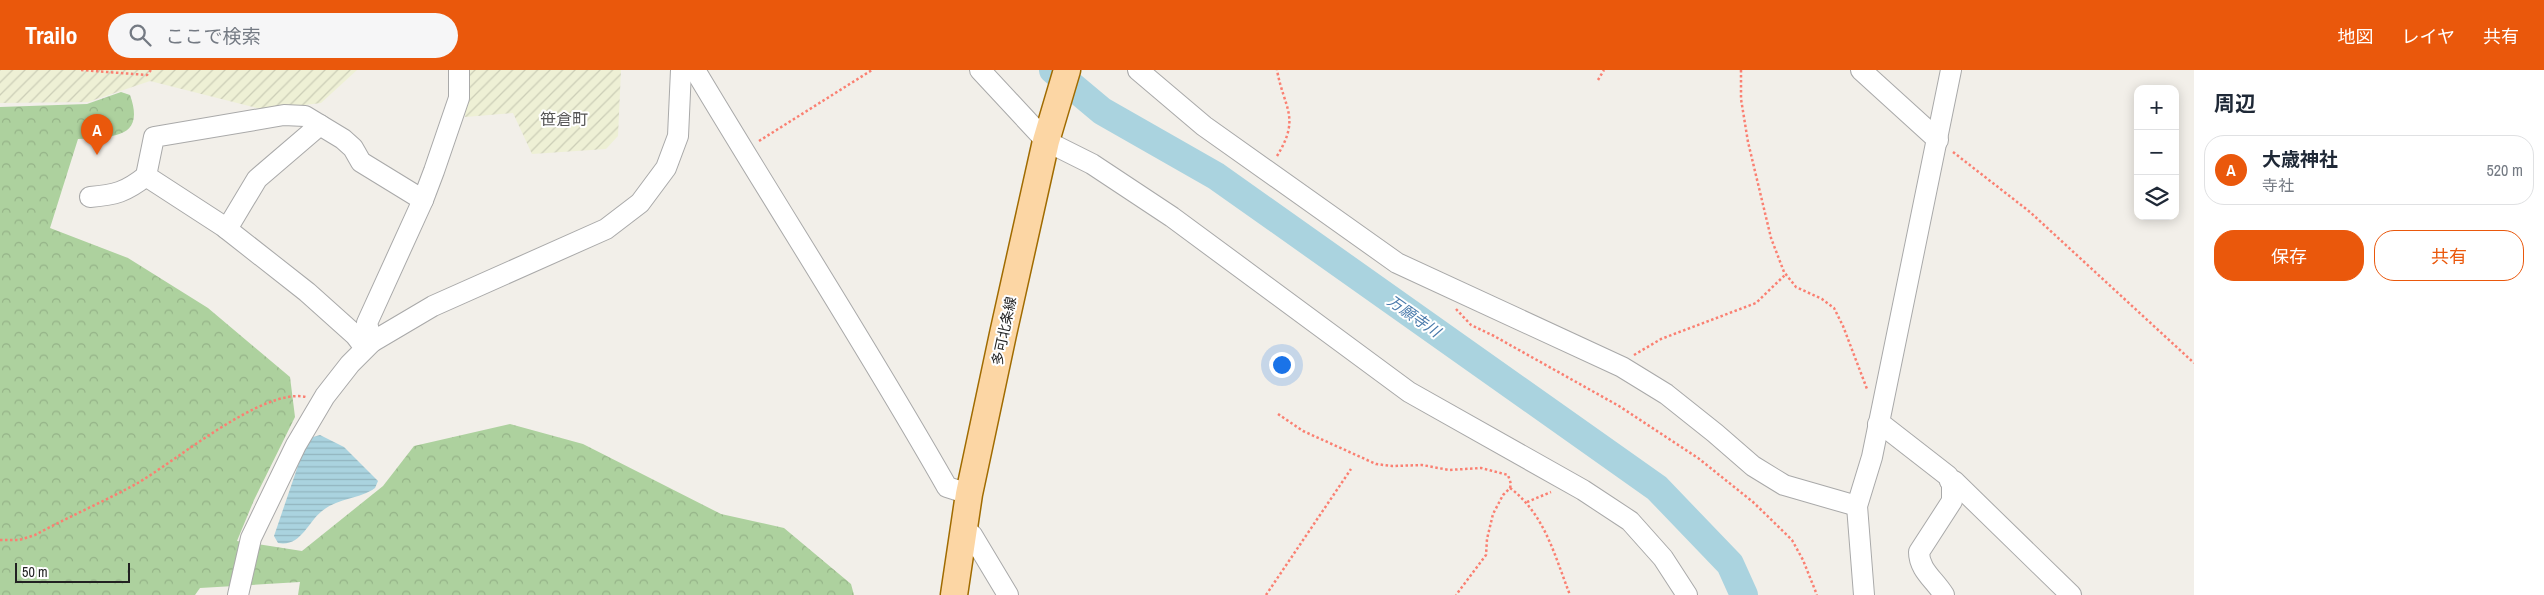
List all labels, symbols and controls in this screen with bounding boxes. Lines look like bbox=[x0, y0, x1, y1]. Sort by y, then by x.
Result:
search box bbox=[108, 13, 458, 58]
text: Trailo bbox=[25, 19, 78, 51]
icon: search bbox=[126, 21, 154, 49]
text: ここで検索 bbox=[166, 23, 261, 49]
text: 地図 bbox=[2338, 24, 2374, 49]
text: レイヤ bbox=[2402, 24, 2455, 49]
text: 共有 bbox=[2483, 24, 2519, 49]
map controls bbox=[2134, 85, 2179, 220]
button: + bbox=[2134, 85, 2179, 130]
text: 周辺 bbox=[2214, 89, 2256, 118]
district label: 笹倉町 bbox=[540, 108, 588, 130]
pin: A bbox=[81, 114, 113, 155]
button: − bbox=[2134, 130, 2179, 175]
text: 大歳神社 bbox=[2262, 146, 2338, 172]
text: A bbox=[2226, 159, 2236, 181]
text: 520 m bbox=[2487, 159, 2523, 181]
text: 寺社 bbox=[2262, 174, 2294, 196]
button: layers bbox=[2134, 175, 2179, 220]
button: 保存 bbox=[2214, 230, 2364, 281]
button: 共有 bbox=[2374, 230, 2524, 281]
water label: 万願寺川 bbox=[1383, 290, 1446, 343]
street label: 多可北条線 bbox=[988, 295, 1020, 367]
your location bbox=[1269, 352, 1295, 378]
scale bar bbox=[15, 560, 130, 583]
text: 50 m bbox=[22, 563, 48, 581]

